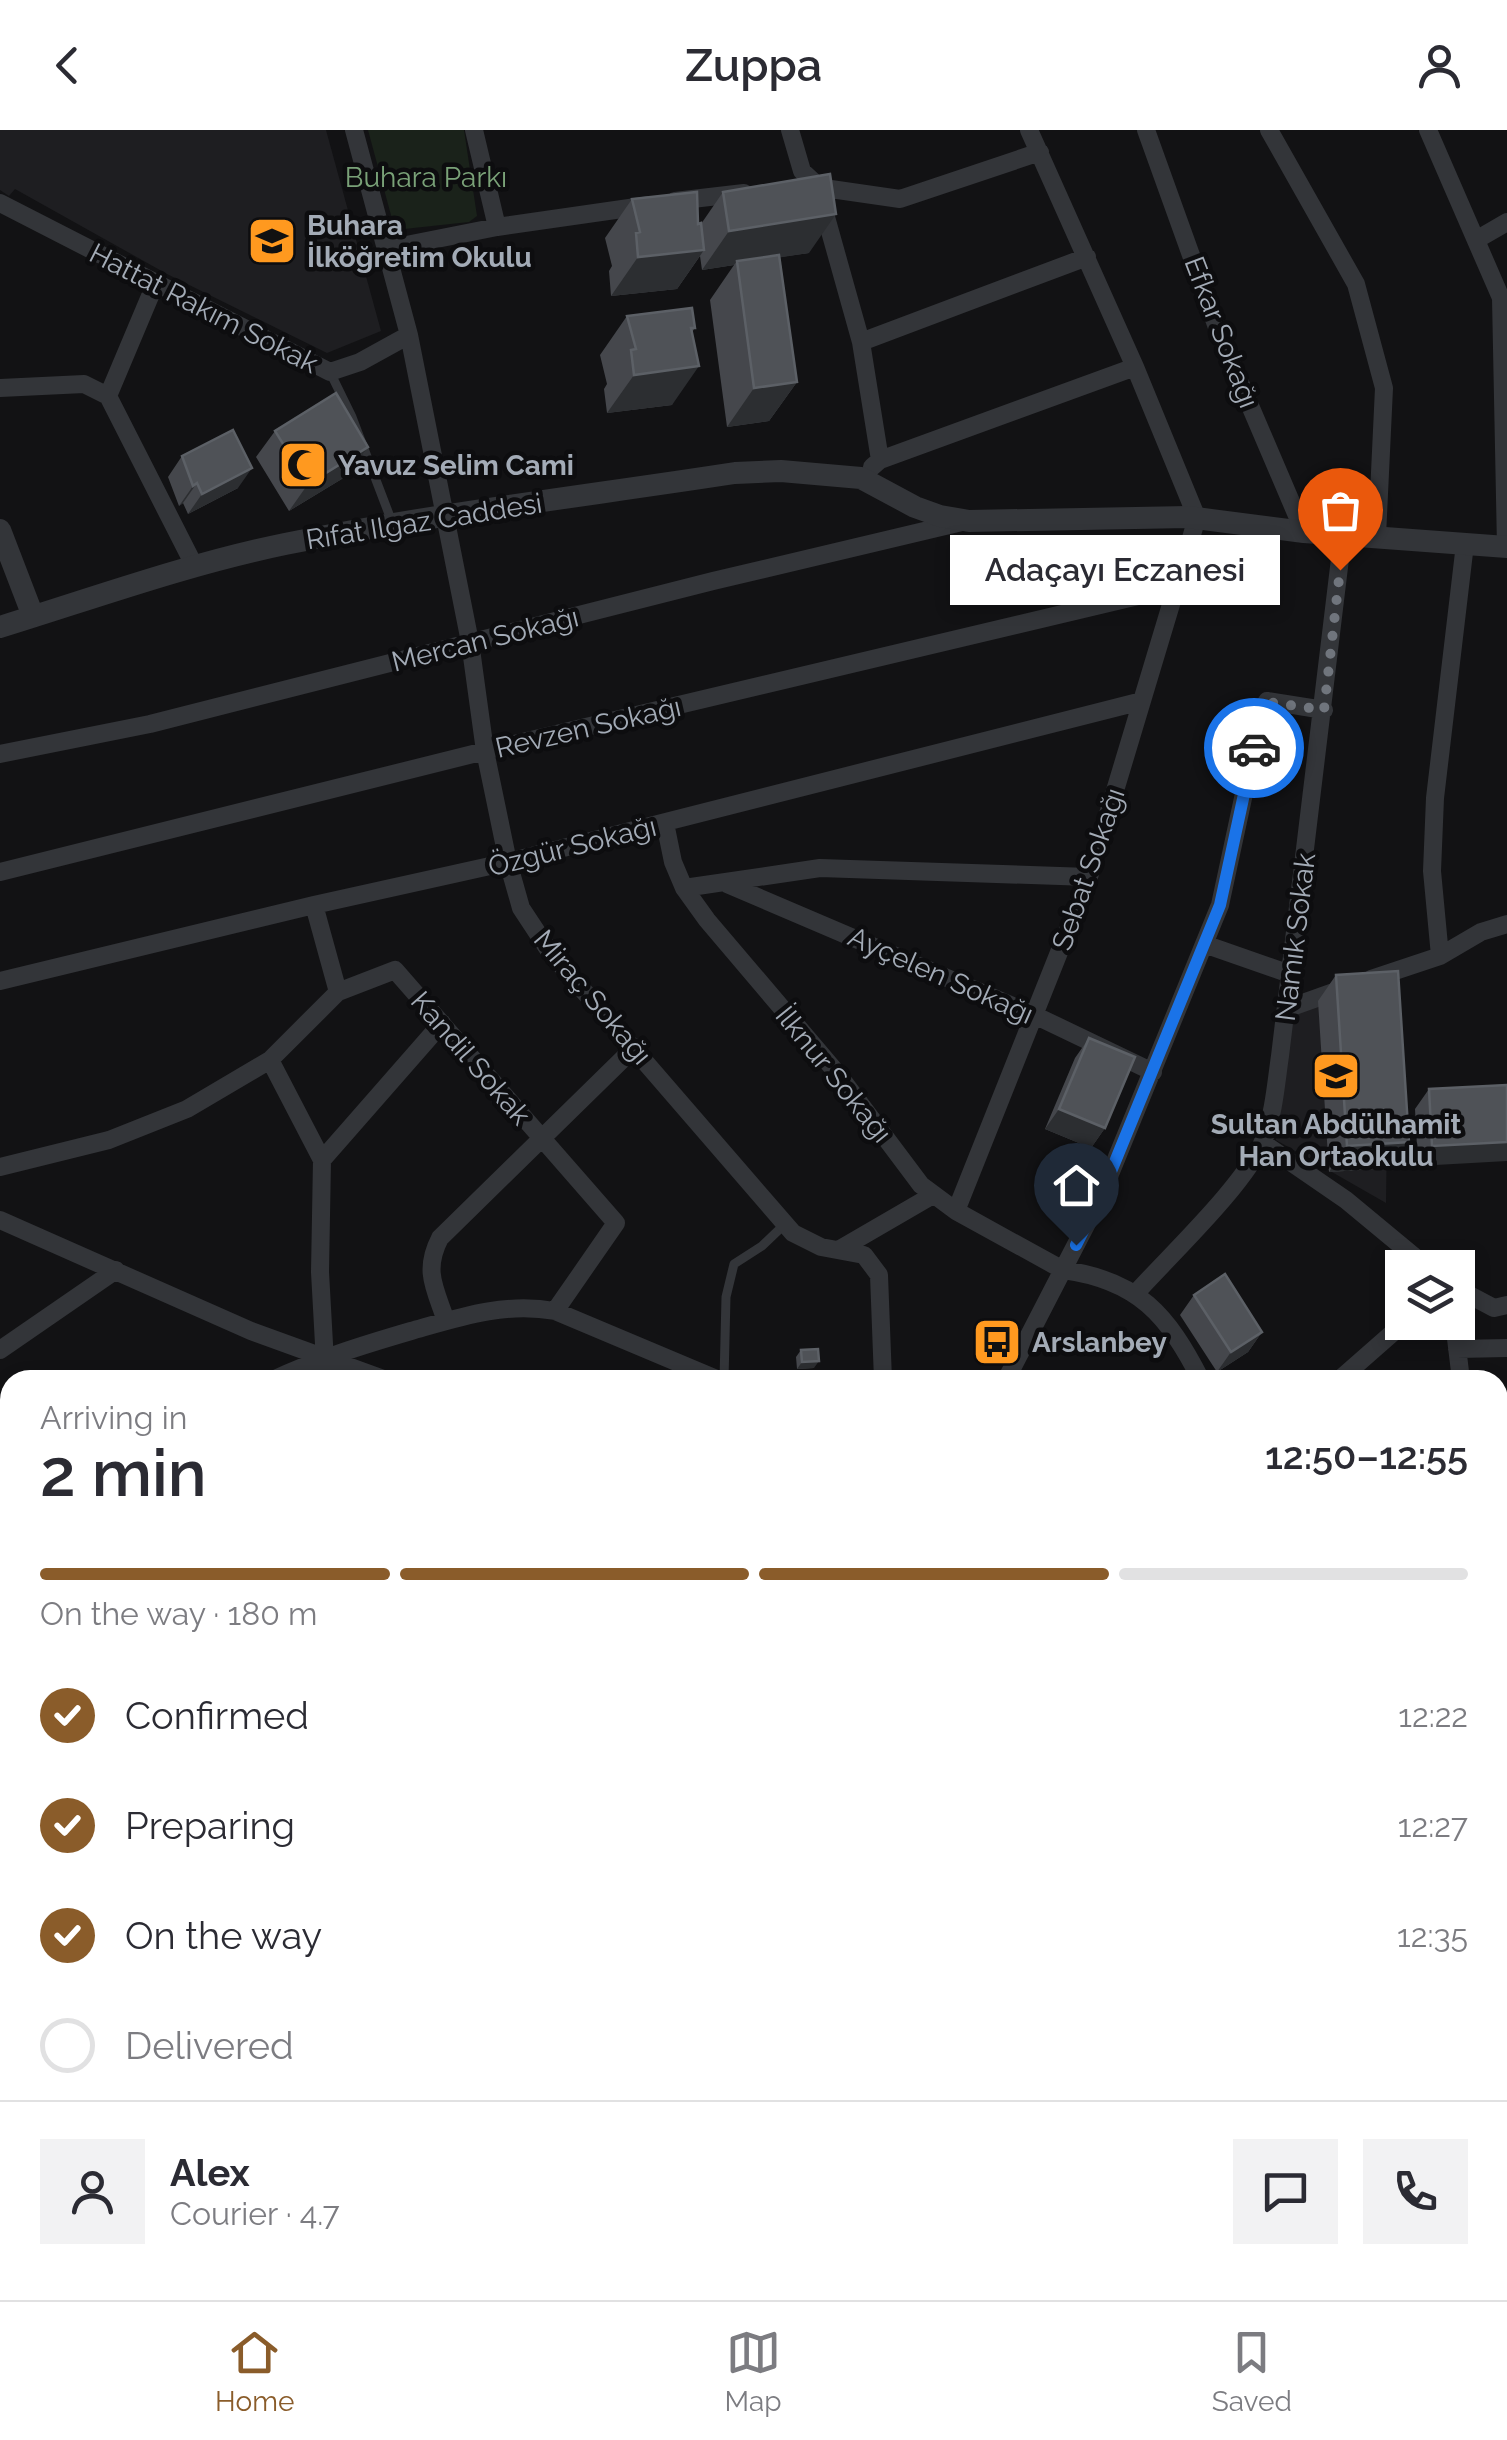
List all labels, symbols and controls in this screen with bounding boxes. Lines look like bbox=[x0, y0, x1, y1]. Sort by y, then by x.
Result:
icon: back bbox=[40, 38, 95, 93]
icon: person bbox=[1412, 38, 1467, 93]
text: Zuppa bbox=[685, 39, 822, 92]
park label: Buhara Parkı bbox=[345, 161, 507, 194]
place label: Buhara İlköğretim Okulu bbox=[307, 209, 532, 274]
school or university icon: Buhara İlköğretim Okulu bbox=[246, 215, 298, 267]
street label: Hattat Rakım Sokak bbox=[84, 237, 324, 380]
street label: Efkar Sokağı bbox=[1178, 252, 1266, 413]
mosque icon: Yavuz Selim Cami bbox=[277, 439, 329, 491]
place label: Yavuz Selim Cami bbox=[338, 449, 574, 482]
pin bbox=[1298, 468, 1383, 571]
icon: bag bbox=[1313, 483, 1368, 538]
street label: Rıfat Ilgaz Caddesi bbox=[304, 487, 544, 556]
callout: Adaçayı Eczanesi bbox=[950, 535, 1280, 605]
text: Adaçayı Eczanesi bbox=[985, 551, 1245, 588]
street label: Mercan Sokağı bbox=[388, 600, 582, 679]
street label: Revzen Sokağı bbox=[492, 690, 684, 765]
courier bbox=[1204, 698, 1304, 798]
icon: car bbox=[1227, 721, 1282, 776]
street label: Sebat Sokağı bbox=[1045, 784, 1132, 955]
street label: Özgür Sokağı bbox=[485, 810, 659, 883]
street label: Namık Sokak bbox=[1269, 851, 1322, 1023]
street label: Ayçelen Sokağı bbox=[843, 920, 1038, 1031]
street label: Miraç Sokağı bbox=[527, 923, 658, 1071]
street label: Kandil Sokak bbox=[404, 985, 537, 1132]
street label: İlknur Sokağı bbox=[769, 1000, 899, 1149]
school or university icon: Sultan Abdülhamit Han Ortaokulu bbox=[1310, 1050, 1362, 1102]
place label: Sultan Abdülhamit Han Ortaokulu bbox=[1211, 1108, 1461, 1173]
pin bbox=[1034, 1143, 1119, 1246]
icon: home bbox=[1049, 1158, 1104, 1213]
map controls bbox=[1385, 1250, 1475, 1340]
button: layers bbox=[1385, 1250, 1475, 1340]
bus stop icon: Arslanbey bbox=[971, 1316, 1023, 1368]
place label: Arslanbey bbox=[1032, 1326, 1167, 1359]
text: Arriving in bbox=[40, 1399, 187, 1436]
text: 12:50–12:55 bbox=[1265, 1433, 1468, 1478]
text: 2 min bbox=[40, 1435, 207, 1511]
text: On the way · 180 m bbox=[40, 1595, 317, 1632]
icon: check bbox=[40, 1688, 95, 1743]
text: Confirmed bbox=[125, 1693, 309, 1738]
text: 12:22 bbox=[1398, 1697, 1468, 1734]
icon: check bbox=[40, 1798, 95, 1853]
text: Preparing bbox=[125, 1803, 295, 1848]
text: 12:27 bbox=[1398, 1807, 1468, 1844]
icon: check bbox=[40, 1908, 95, 1963]
text: On the way bbox=[125, 1913, 322, 1958]
text: 12:35 bbox=[1397, 1917, 1468, 1954]
text: Delivered bbox=[125, 2023, 294, 2068]
button: person bbox=[40, 2139, 145, 2244]
button: chat bbox=[1233, 2139, 1338, 2244]
button: phone bbox=[1363, 2139, 1468, 2244]
text: Alex bbox=[170, 2150, 250, 2195]
text: Courier · 4.7 bbox=[170, 2195, 340, 2232]
tab: Home bbox=[215, 2325, 294, 2418]
tab: Map bbox=[725, 2325, 782, 2418]
tab: Saved bbox=[1212, 2325, 1292, 2418]

